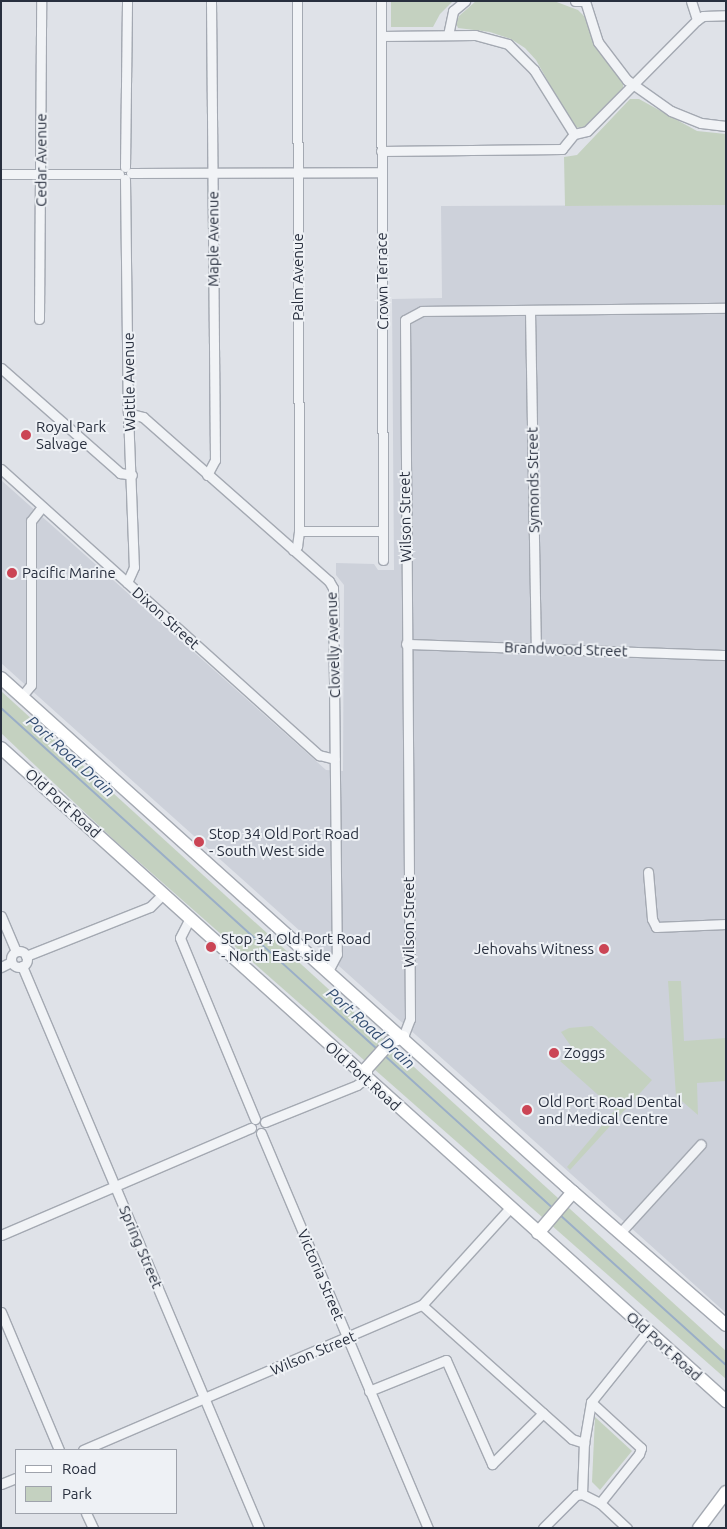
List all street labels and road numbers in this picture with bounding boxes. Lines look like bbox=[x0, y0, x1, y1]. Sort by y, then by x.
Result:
street label: Cedar Avenue bbox=[32, 113, 50, 207]
street label: Maple Avenue bbox=[204, 191, 222, 287]
street label: Crown Terrace bbox=[372, 232, 392, 330]
street label: Palm Avenue bbox=[289, 233, 307, 321]
street label: Wattle Avenue bbox=[119, 332, 139, 432]
street label: Symonds Street bbox=[523, 427, 543, 533]
street label: Wilson Street bbox=[395, 471, 415, 563]
street label: Dixon Street bbox=[129, 583, 203, 653]
street label: Clovelly Avenue bbox=[322, 591, 344, 699]
street label: Brandwood Street bbox=[504, 638, 628, 660]
street label: Old Port Road bbox=[22, 765, 104, 841]
street label: Wilson Street bbox=[400, 877, 418, 967]
street label: Old Port Road bbox=[322, 1038, 404, 1114]
street label: Spring Street bbox=[115, 1203, 167, 1291]
street label: Victoria Street bbox=[294, 1227, 348, 1323]
street label: Old Port Road bbox=[623, 1308, 705, 1384]
street label: Wilson Street bbox=[268, 1327, 358, 1379]

